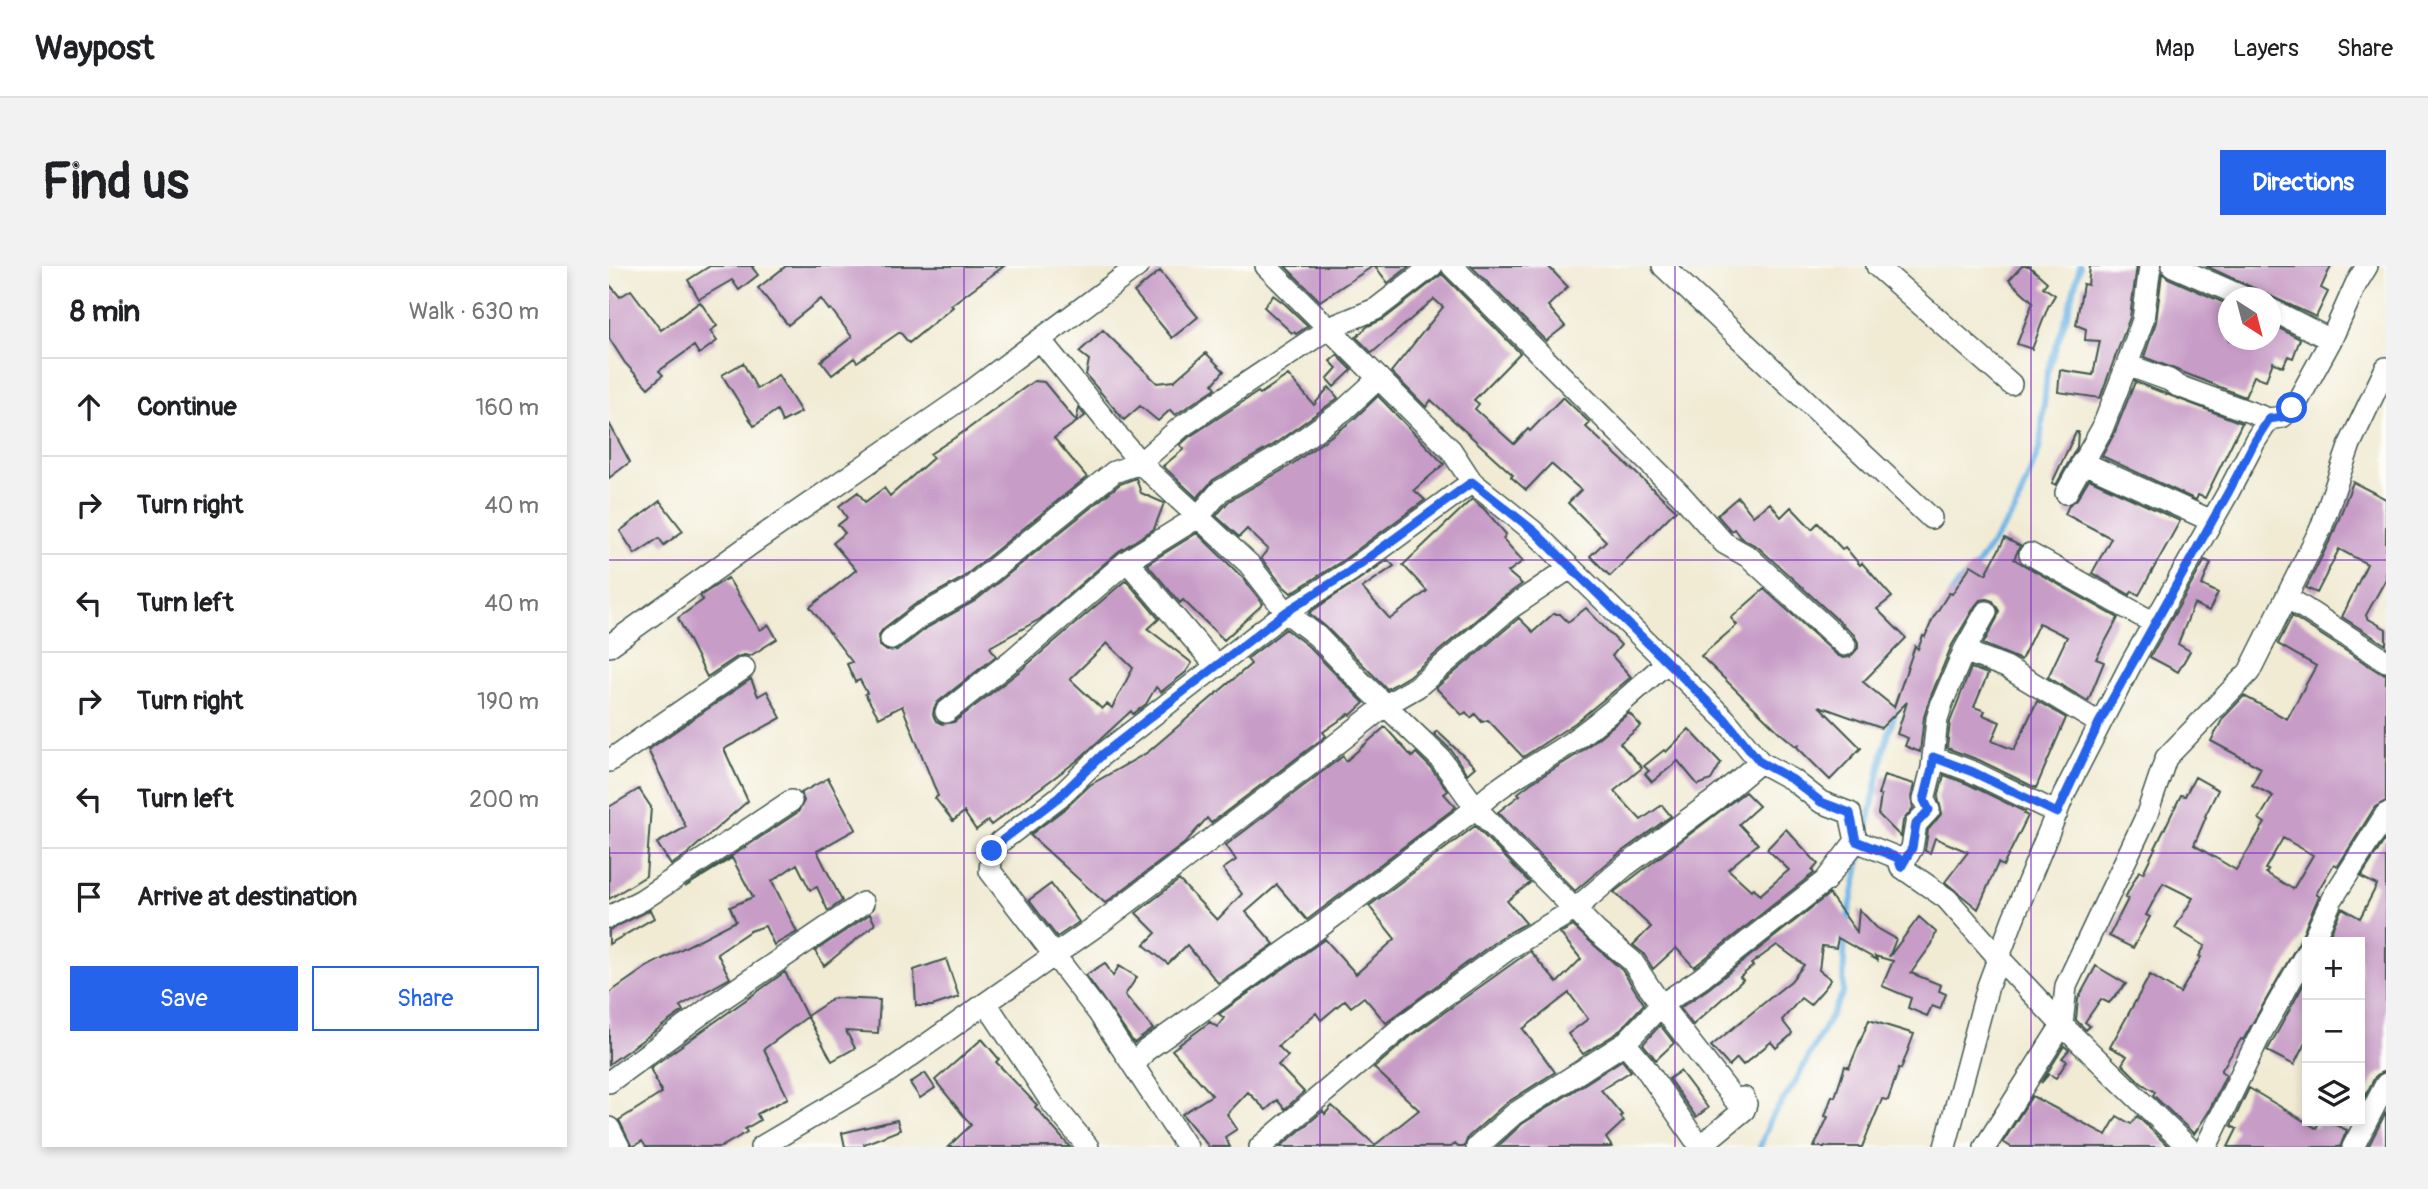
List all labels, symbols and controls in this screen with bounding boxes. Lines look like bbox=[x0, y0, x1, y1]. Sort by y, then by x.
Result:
text: Waypost bbox=[35, 28, 154, 69]
text: Map bbox=[2155, 34, 2195, 63]
text: Layers bbox=[2233, 34, 2299, 63]
text: Share bbox=[2337, 34, 2393, 63]
button: Directions bbox=[2220, 150, 2386, 215]
text: Find us bbox=[42, 152, 189, 213]
north arrow bbox=[2218, 287, 2281, 350]
text: 8 min bbox=[70, 293, 140, 330]
text: Walk · 630 m bbox=[409, 297, 539, 326]
icon: ahead bbox=[70, 388, 108, 426]
text: Continue bbox=[137, 391, 237, 423]
route start bbox=[2276, 392, 2307, 423]
text: 160 m bbox=[475, 393, 539, 422]
icon: right bbox=[70, 486, 108, 524]
text: Turn right bbox=[137, 489, 243, 521]
text: 40 m bbox=[485, 491, 539, 520]
icon: left bbox=[70, 584, 108, 622]
text: Turn left bbox=[137, 587, 233, 619]
text: 40 m bbox=[485, 589, 539, 618]
icon: right bbox=[70, 682, 108, 720]
text: Turn right bbox=[137, 685, 243, 717]
text: 190 m bbox=[477, 687, 539, 716]
icon: left bbox=[70, 780, 108, 818]
text: Turn left bbox=[137, 783, 233, 815]
text: 200 m bbox=[469, 785, 539, 814]
route end bbox=[976, 835, 1007, 866]
icon: arrive bbox=[70, 878, 108, 916]
text: Arrive at destination bbox=[137, 881, 357, 913]
map controls bbox=[2302, 937, 2365, 1126]
button: + bbox=[2302, 937, 2365, 1000]
button: Save bbox=[70, 966, 298, 1031]
button: Share bbox=[312, 966, 539, 1031]
button: − bbox=[2302, 1000, 2365, 1063]
button: layers bbox=[2302, 1063, 2365, 1126]

